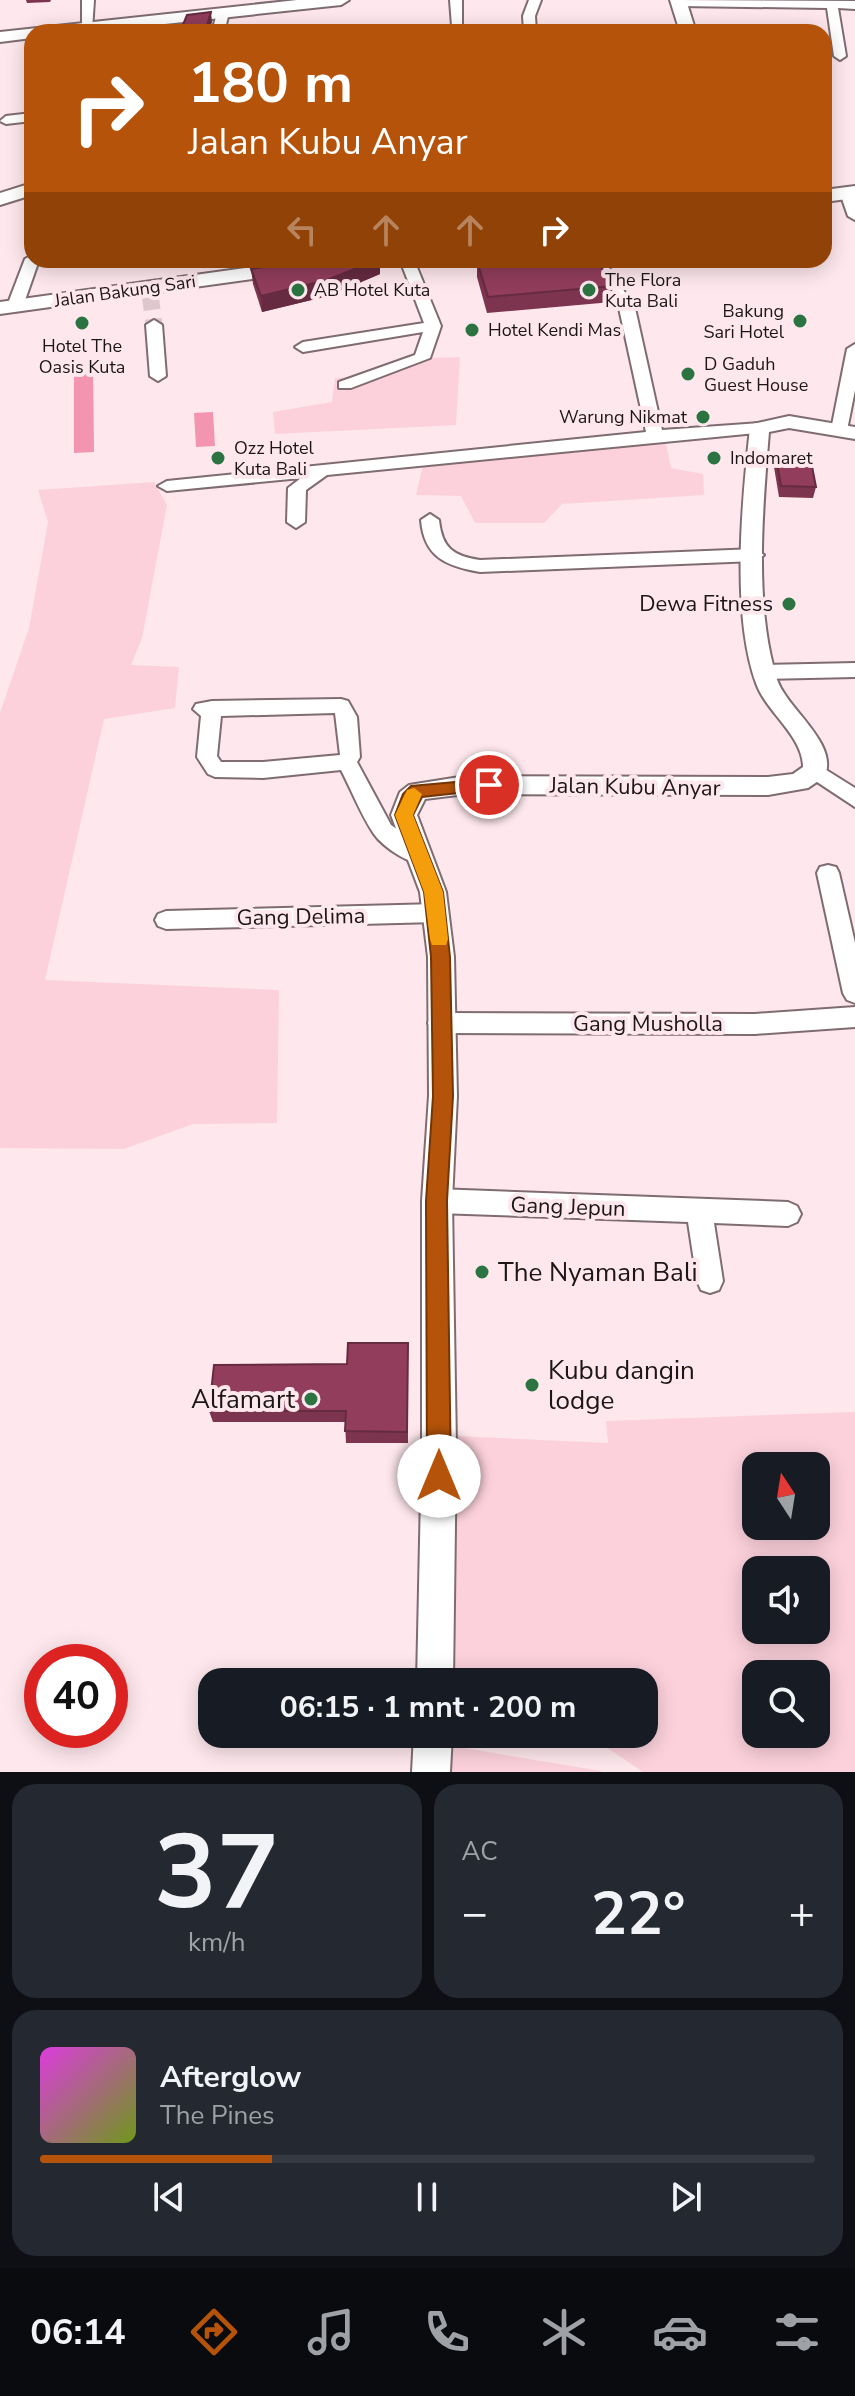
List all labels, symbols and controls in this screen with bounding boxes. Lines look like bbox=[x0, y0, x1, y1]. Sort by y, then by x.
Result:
text: 180 m bbox=[188, 45, 353, 122]
icon: right bbox=[56, 56, 160, 160]
text: Jalan Kubu Anyar bbox=[188, 118, 468, 167]
icon: left bbox=[280, 208, 324, 252]
icon: ahead bbox=[364, 208, 408, 252]
icon: ahead bbox=[448, 208, 492, 252]
icon: right bbox=[532, 208, 576, 252]
place label: The Flora Kuta Bali bbox=[605, 268, 681, 313]
street label: Jalan Bakung Sari bbox=[52, 269, 197, 313]
place label: AB Hotel Kuta bbox=[314, 278, 430, 302]
marker: AB Hotel Kuta bbox=[289, 281, 307, 299]
marker: The Flora Kuta Bali bbox=[580, 281, 598, 299]
place label: Bakung Sari Hotel bbox=[703, 299, 785, 344]
marker: Bakung Sari Hotel bbox=[791, 312, 809, 330]
marker: Hotel The Oasis Kuta bbox=[73, 314, 91, 332]
place label: Hotel Kendi Mas bbox=[488, 318, 621, 342]
marker: Hotel Kendi Mas bbox=[463, 321, 481, 339]
place label: Hotel The Oasis Kuta bbox=[39, 334, 125, 379]
place label: D Gaduh Guest House bbox=[704, 352, 808, 397]
marker: D Gaduh Guest House bbox=[679, 365, 697, 383]
place label: Warung Nikmat bbox=[559, 405, 688, 429]
marker: Warung Nikmat bbox=[694, 408, 712, 426]
place label: Ozz Hotel Kuta Bali bbox=[234, 436, 315, 481]
place label: Indomaret bbox=[730, 446, 813, 470]
marker: Ozz Hotel Kuta Bali bbox=[209, 449, 227, 467]
marker: Indomaret bbox=[705, 449, 723, 467]
place label: Dewa Fitness bbox=[639, 589, 773, 619]
marker: Dewa Fitness bbox=[780, 595, 798, 613]
pin bbox=[455, 751, 523, 819]
icon: arrive bbox=[467, 763, 511, 807]
street label: Jalan Kubu Anyar bbox=[548, 770, 721, 803]
street label: Gang Delima bbox=[236, 901, 366, 933]
street label: Gang Musholla bbox=[573, 1009, 723, 1039]
street label: Gang Jepun bbox=[510, 1190, 626, 1224]
place label: The Nyaman Bali bbox=[498, 1255, 698, 1290]
marker: The Nyaman Bali bbox=[473, 1263, 491, 1281]
place label: Kubu dangin lodge bbox=[548, 1353, 695, 1418]
marker: Kubu dangin lodge bbox=[523, 1376, 541, 1394]
place label: Alfamart bbox=[191, 1382, 296, 1417]
marker: Alfamart bbox=[302, 1390, 320, 1408]
position arrow bbox=[397, 1434, 481, 1518]
north arrow bbox=[742, 1452, 830, 1540]
map controls bbox=[742, 1452, 830, 1748]
button: sound bbox=[742, 1556, 830, 1644]
speed limit sign: 40 bbox=[24, 1644, 128, 1748]
button: search bbox=[742, 1660, 830, 1748]
text: 06:15 · 1 mnt · 200 m bbox=[280, 1687, 576, 1728]
text: 37 bbox=[154, 1802, 279, 1944]
text: AC bbox=[462, 1834, 498, 1869]
text: 22° bbox=[591, 1873, 686, 1955]
text: − bbox=[462, 1884, 488, 1944]
text: + bbox=[789, 1884, 815, 1944]
text: km/h bbox=[188, 1925, 245, 1960]
text: Afterglow bbox=[160, 2057, 301, 2098]
text: The Pines bbox=[160, 2098, 275, 2133]
icon: previous bbox=[147, 2175, 191, 2219]
icon: pause bbox=[405, 2175, 449, 2219]
icon: next bbox=[664, 2175, 708, 2219]
icon: directions bbox=[186, 2304, 242, 2360]
icon: music bbox=[303, 2304, 359, 2360]
icon: phone bbox=[419, 2304, 475, 2360]
icon: climate bbox=[536, 2304, 592, 2360]
icon: car bbox=[652, 2304, 708, 2360]
icon: filters bbox=[769, 2304, 825, 2360]
text: 06:14 bbox=[30, 2308, 126, 2357]

